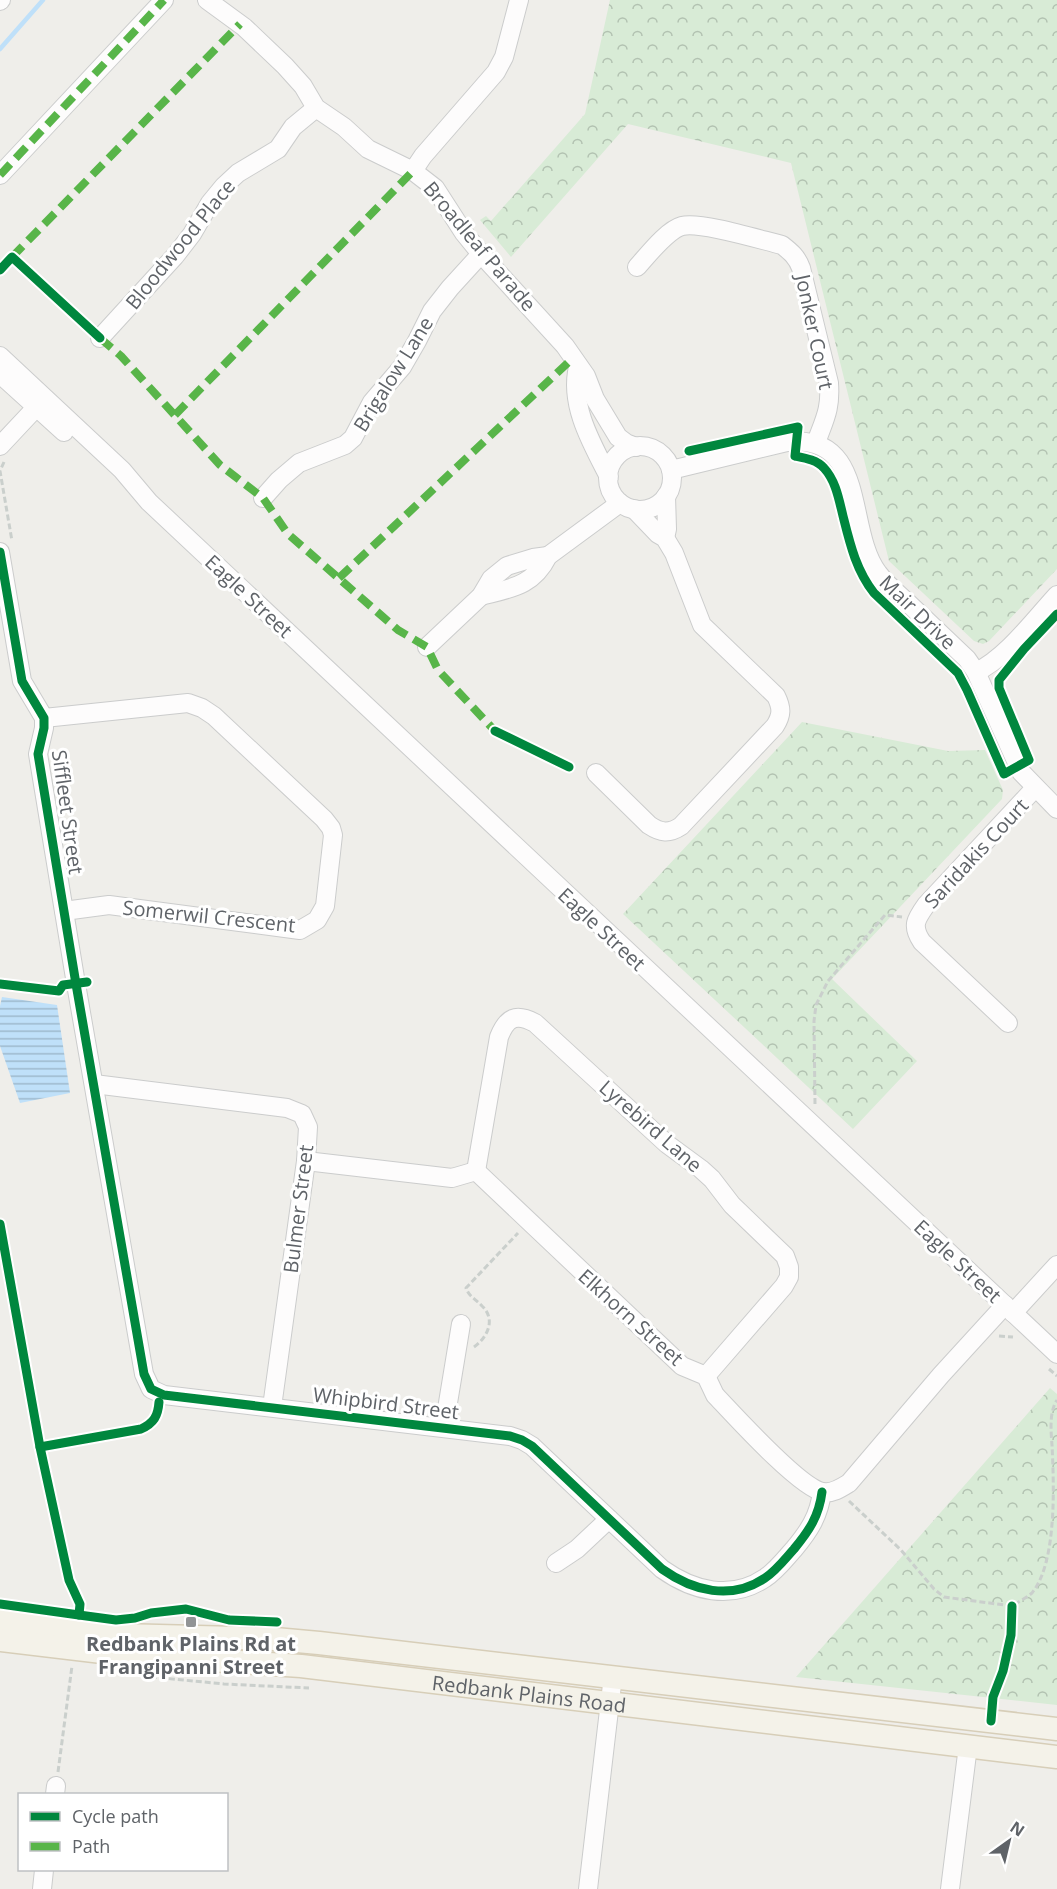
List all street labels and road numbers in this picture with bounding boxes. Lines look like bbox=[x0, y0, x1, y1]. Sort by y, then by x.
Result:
street label: Bloodwood Place bbox=[119, 173, 241, 315]
street label: Broadleaf Parade bbox=[418, 175, 542, 317]
street label: Jonker Court bbox=[789, 270, 840, 392]
street label: Brigalow Lane bbox=[347, 311, 439, 437]
street label: Eagle Street bbox=[199, 548, 299, 644]
street label: Mair Drive bbox=[874, 569, 962, 655]
street label: Siffleet Street bbox=[46, 748, 90, 876]
street label: Saridakis Court bbox=[918, 792, 1034, 914]
street label: Eagle Street bbox=[552, 881, 652, 977]
street label: Somerwil Crescent bbox=[121, 894, 297, 938]
street label: Lyrebird Lane bbox=[594, 1074, 708, 1178]
street label: Bulmer Street bbox=[277, 1143, 319, 1275]
street label: Eagle Street bbox=[908, 1213, 1008, 1309]
street label: Elkhorn Street bbox=[573, 1263, 689, 1371]
street label: Whipbird Street bbox=[312, 1381, 460, 1425]
street label: Redbank Plains Road bbox=[431, 1668, 628, 1719]

